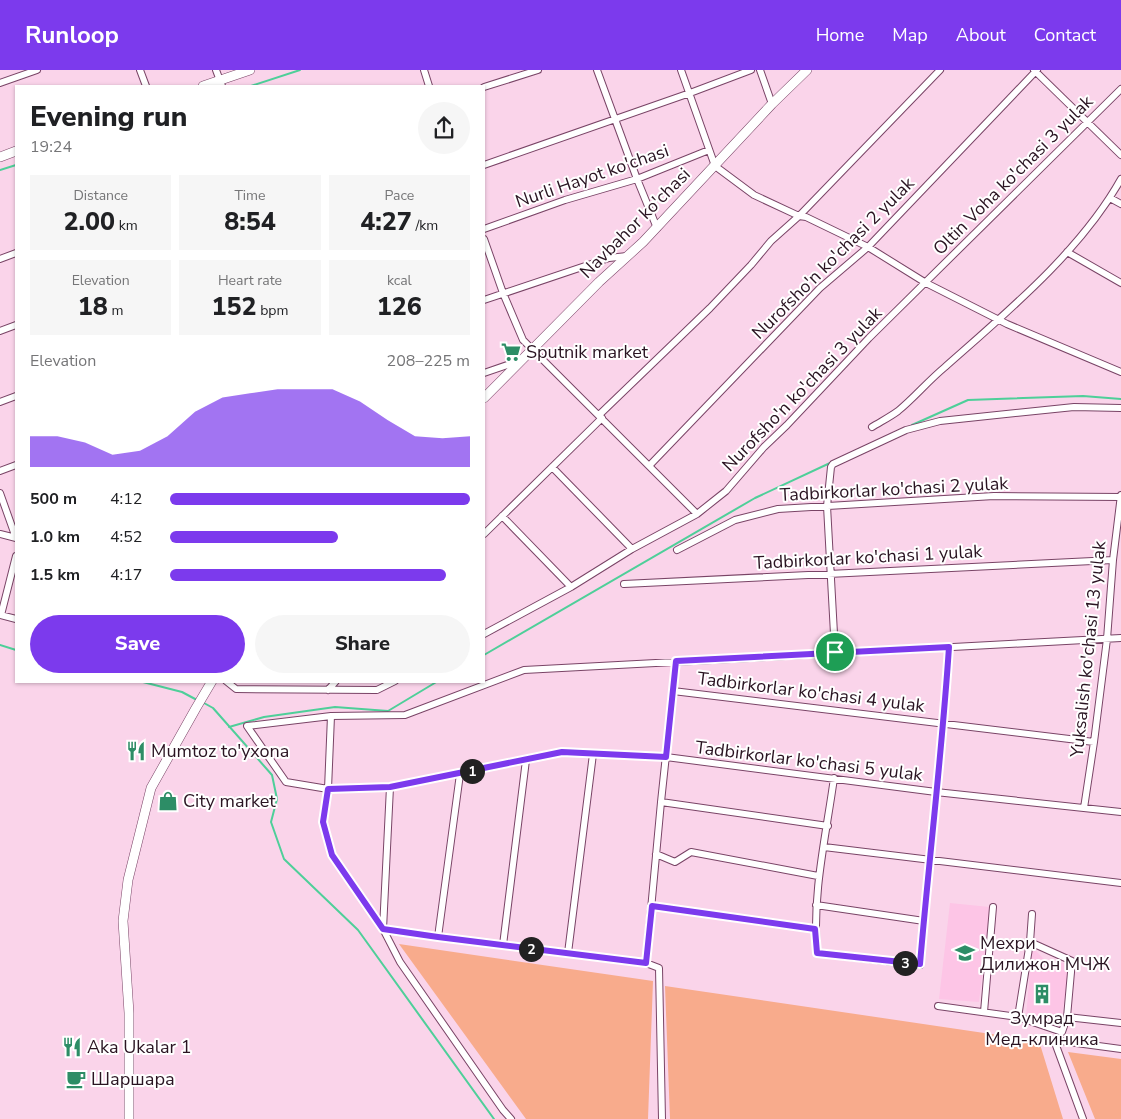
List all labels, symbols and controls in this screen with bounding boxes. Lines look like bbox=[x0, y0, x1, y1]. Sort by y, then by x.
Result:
text: Runloop bbox=[25, 19, 119, 51]
text: Home bbox=[816, 23, 864, 47]
text: Map bbox=[892, 23, 928, 47]
text: About bbox=[956, 23, 1006, 47]
text: Contact bbox=[1034, 23, 1096, 47]
street label: Oltin Voha ko'chasi 3 yulak bbox=[928, 89, 1099, 260]
text: Evening run bbox=[30, 98, 187, 136]
button: share bbox=[418, 102, 470, 154]
text: 19:24 bbox=[30, 136, 72, 158]
street label: Nurli Hayot ko'chasi bbox=[512, 138, 672, 214]
street label: Navbahor ko'chasi bbox=[575, 163, 695, 283]
street label: Nurofsho'n ko'chasi 2 yulak bbox=[747, 171, 920, 344]
text: Distance bbox=[73, 186, 128, 205]
text: Time bbox=[234, 186, 266, 205]
text: Pace bbox=[384, 186, 414, 205]
text: 2.00 bbox=[64, 205, 115, 239]
text: 8:54 bbox=[224, 205, 276, 239]
text: 4:27 bbox=[360, 205, 412, 239]
text: km bbox=[115, 216, 138, 235]
text: /km bbox=[412, 216, 438, 235]
text: Elevation bbox=[72, 271, 130, 290]
text: Heart rate bbox=[218, 271, 282, 290]
text: kcal bbox=[387, 271, 412, 290]
text: 18 bbox=[78, 290, 108, 324]
text: 152 bbox=[212, 290, 257, 324]
text: 126 bbox=[377, 290, 422, 324]
text: m bbox=[108, 301, 123, 320]
text: bpm bbox=[257, 301, 288, 320]
street label: Nurofsho'n ko'chasi 3 yulak bbox=[717, 301, 888, 477]
place label: Sputnik market bbox=[526, 340, 649, 364]
supermarket icon: Sputnik market bbox=[500, 341, 522, 363]
text: Elevation bbox=[30, 350, 96, 372]
text: 208–225 m bbox=[387, 350, 470, 372]
street label: Tadbirkorlar ko'chasi 2 yulak bbox=[779, 471, 1010, 507]
text: 500 m bbox=[30, 488, 77, 510]
text: 4:12 bbox=[110, 488, 142, 510]
text: 1.0 km bbox=[30, 526, 80, 548]
text: 4:52 bbox=[110, 526, 142, 548]
street label: Tadbirkorlar ko'chasi 1 yulak bbox=[753, 539, 984, 575]
street label: Yuksalish ko'chasi 13 yulak bbox=[1065, 539, 1111, 759]
text: 1.5 km bbox=[30, 564, 80, 586]
text: 4:17 bbox=[110, 564, 142, 586]
button: Save bbox=[30, 615, 245, 673]
button: Share bbox=[255, 615, 470, 673]
pin bbox=[814, 631, 856, 673]
icon: arrive bbox=[821, 638, 849, 666]
street label: Tadbirkorlar ko'chasi 4 yulak bbox=[696, 666, 927, 718]
street label: Tadbirkorlar ko'chasi 5 yulak bbox=[694, 735, 925, 787]
place label: Mumtoz to'yxona bbox=[151, 739, 289, 763]
restaurant icon: Mumtoz to'yxona bbox=[125, 740, 147, 762]
pin: 1 bbox=[460, 758, 484, 784]
text: 1 bbox=[468, 762, 477, 781]
place label: City market bbox=[183, 789, 276, 813]
shop icon: City market bbox=[157, 790, 179, 812]
place label: Мехри Дилижон МЧЖ bbox=[980, 931, 1110, 976]
pin: 2 bbox=[518, 936, 544, 962]
text: 2 bbox=[527, 940, 536, 959]
school or university icon: Мехри Дилижон МЧЖ bbox=[954, 942, 976, 964]
pin: 3 bbox=[892, 950, 918, 976]
text: 3 bbox=[901, 954, 910, 973]
building icon: Зумрад Мед-клиника bbox=[1031, 983, 1053, 1005]
place label: Зумрад Мед-клиника bbox=[985, 1006, 1099, 1051]
place label: Aka Ukalar 1 bbox=[87, 1035, 192, 1059]
restaurant icon: Aka Ukalar 1 bbox=[61, 1036, 83, 1058]
place label: Шаршара bbox=[91, 1067, 175, 1091]
cafe icon: Шаршара bbox=[65, 1068, 87, 1090]

